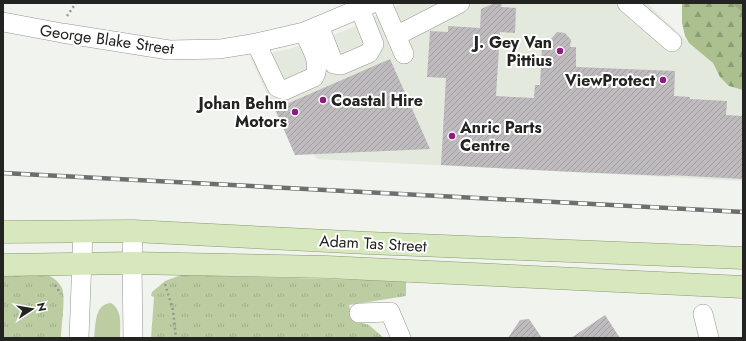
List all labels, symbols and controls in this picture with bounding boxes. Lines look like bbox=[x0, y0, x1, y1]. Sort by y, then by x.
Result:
street label: George Blake Street bbox=[38, 19, 176, 60]
place label: J. Gey Van Pittius bbox=[471, 31, 552, 72]
marker: J. Gey Van Pittius bbox=[555, 46, 565, 56]
place label: ViewProtect bbox=[564, 69, 656, 92]
marker: ViewProtect bbox=[658, 75, 668, 85]
place label: Coastal Hire bbox=[331, 89, 423, 112]
place label: Johan Behm Motors bbox=[196, 92, 287, 133]
marker: Coastal Hire bbox=[318, 95, 328, 105]
marker: Johan Behm Motors bbox=[290, 107, 300, 117]
place label: Anric Parts Centre bbox=[459, 116, 542, 157]
marker: Anric Parts Centre bbox=[447, 131, 457, 141]
street label: Adam Tas Street bbox=[319, 229, 427, 258]
north arrow bbox=[12, 289, 52, 329]
text: N bbox=[33, 301, 51, 313]

